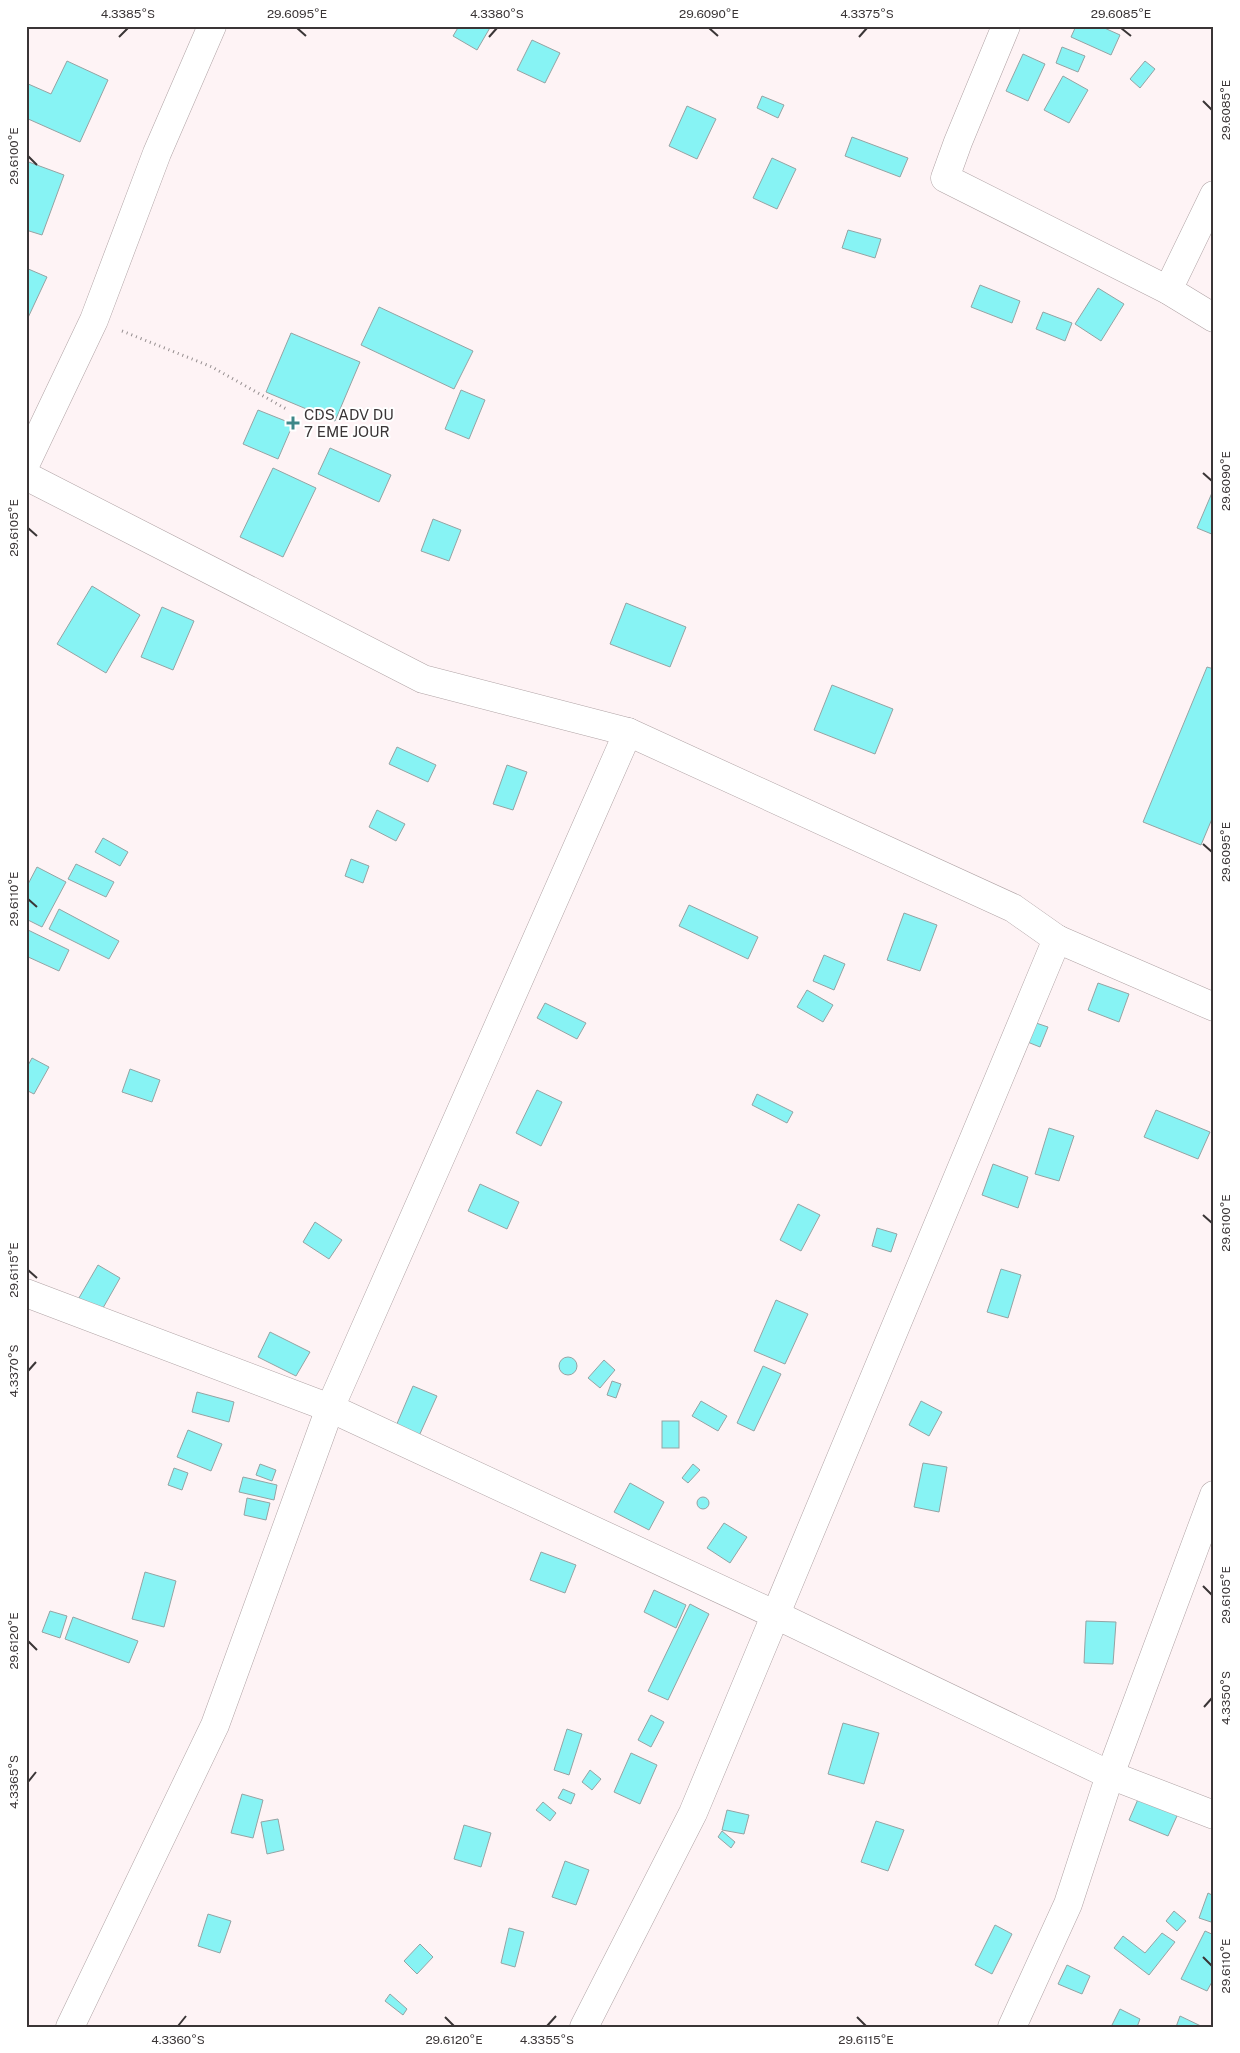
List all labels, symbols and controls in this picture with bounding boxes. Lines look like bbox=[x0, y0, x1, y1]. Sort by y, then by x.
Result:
text: 4.3385°S bbox=[101, 7, 155, 21]
text: 29.6095°E bbox=[267, 7, 327, 21]
text: 4.3380°S bbox=[470, 7, 524, 21]
text: 29.6090°E bbox=[679, 7, 739, 21]
text: 4.3375°S bbox=[840, 7, 894, 21]
text: 29.6085°E bbox=[1091, 7, 1151, 21]
text: 29.6085°E bbox=[1219, 80, 1233, 140]
text: 29.6100°E bbox=[7, 127, 21, 185]
place label: CDS ADV DU 7 EME JOUR bbox=[304, 406, 394, 440]
marker: CDS ADV DU 7 EME JOUR bbox=[286, 416, 300, 430]
text: 29.6090°E bbox=[1219, 451, 1233, 511]
text: 29.6105°E bbox=[7, 499, 21, 557]
text: 29.6095°E bbox=[1219, 822, 1233, 882]
text: 29.6110°E bbox=[7, 872, 21, 926]
text: 29.6100°E bbox=[1219, 1194, 1233, 1252]
text: 29.6115°E bbox=[7, 1242, 21, 1298]
text: 4.3370°S bbox=[7, 1345, 21, 1397]
text: 29.6105°E bbox=[1219, 1566, 1233, 1624]
text: 29.6120°E bbox=[7, 1612, 21, 1670]
text: 4.3350°S bbox=[1219, 1671, 1233, 1725]
text: 4.3365°S bbox=[7, 1755, 21, 1809]
text: 29.6110°E bbox=[1219, 1939, 1233, 1993]
text: 4.3360°S bbox=[151, 2033, 205, 2047]
text: 29.6120°E bbox=[425, 2033, 483, 2047]
text: 4.3355°S bbox=[520, 2033, 574, 2047]
text: 29.6115°E bbox=[838, 2033, 894, 2047]

